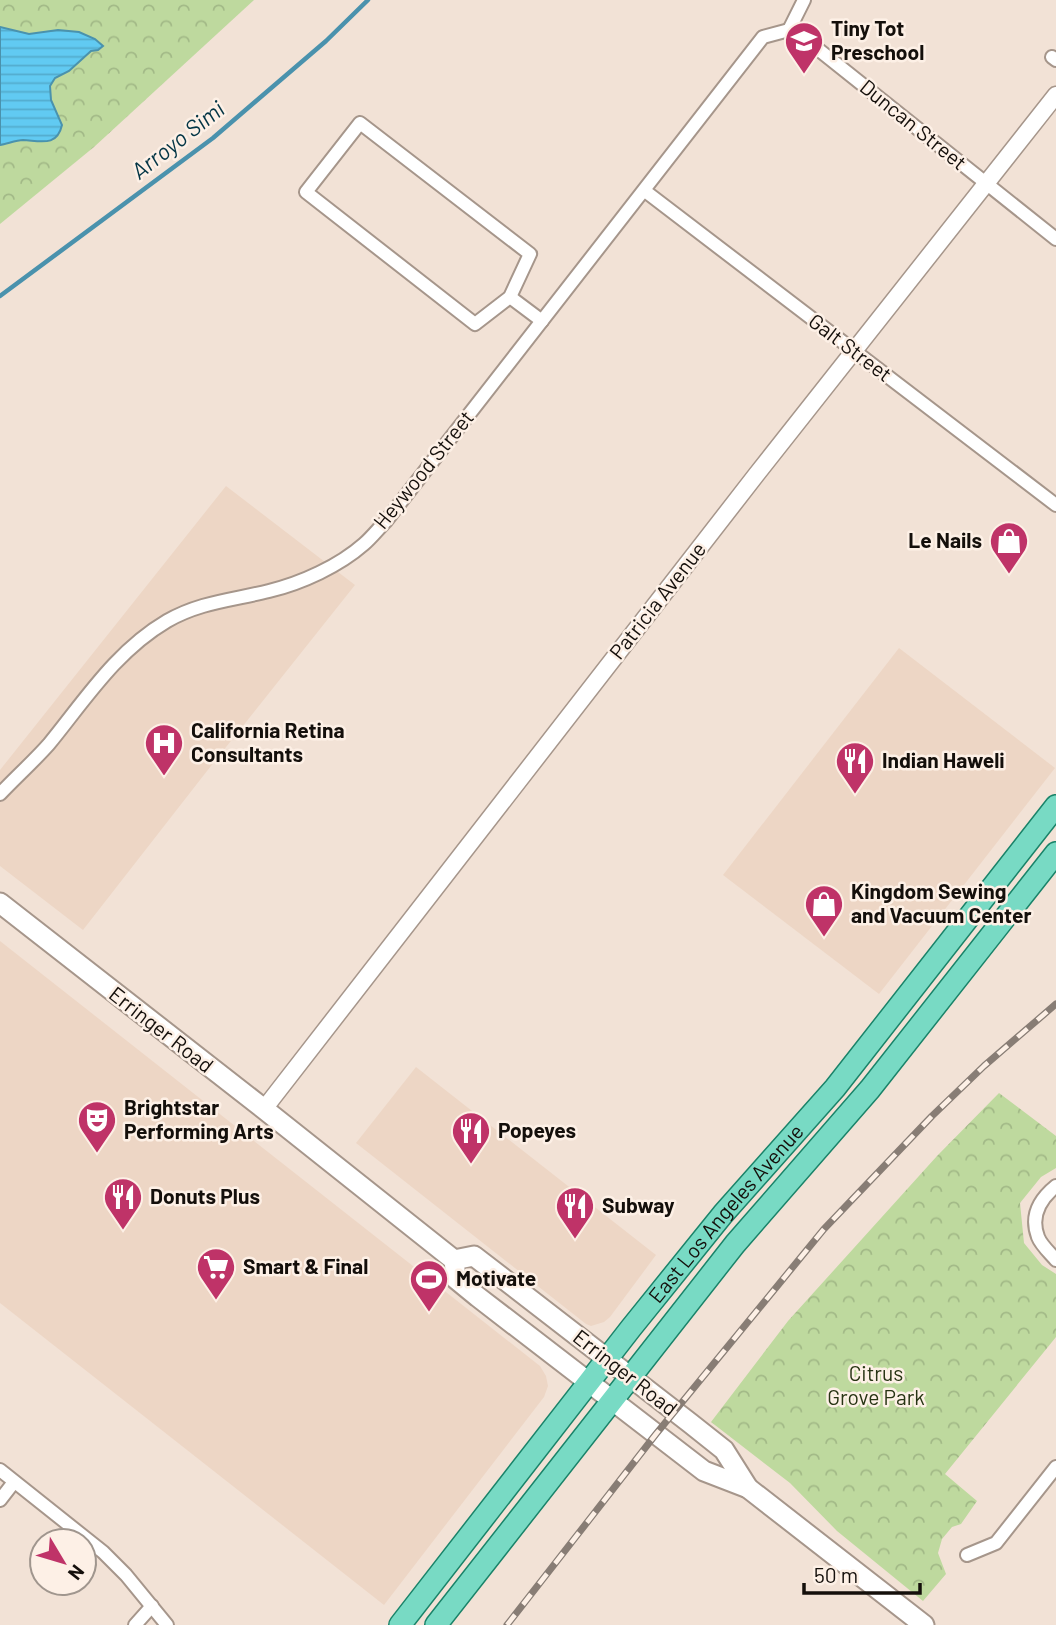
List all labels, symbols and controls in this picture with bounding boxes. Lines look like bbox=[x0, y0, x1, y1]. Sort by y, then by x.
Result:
place label: Tiny Tot Preschool bbox=[831, 15, 924, 64]
school or university icon: Tiny Tot Preschool bbox=[783, 20, 825, 75]
street label: Duncan Street bbox=[856, 73, 972, 174]
water label: Arroyo Simi bbox=[125, 94, 230, 184]
street label: Galt Street bbox=[804, 307, 897, 386]
street label: Heywood Street bbox=[367, 405, 478, 533]
shop icon: Le Nails bbox=[988, 520, 1030, 575]
place label: Le Nails bbox=[908, 527, 982, 552]
street label: Patricia Avenue bbox=[603, 537, 710, 664]
place label: California Retina Consultants bbox=[191, 717, 345, 766]
hospital icon: California Retina Consultants bbox=[143, 722, 185, 777]
restaurant icon: Indian Haweli bbox=[834, 740, 876, 795]
place label: Indian Haweli bbox=[882, 747, 1005, 772]
place label: Kingdom Sewing and Vacuum Center bbox=[851, 878, 1031, 927]
shop icon: Kingdom Sewing and Vacuum Center bbox=[803, 883, 845, 938]
street label: Erringer Road bbox=[105, 980, 219, 1077]
place label: Brightstar Performing Arts bbox=[124, 1094, 274, 1143]
theatre icon: Brightstar Performing Arts bbox=[76, 1099, 118, 1154]
restaurant icon: Popeyes bbox=[450, 1110, 492, 1165]
place label: Popeyes bbox=[498, 1117, 576, 1142]
street label: East Los Angeles Avenue bbox=[642, 1118, 808, 1307]
restaurant icon: Donuts Plus bbox=[102, 1176, 144, 1231]
place label: Donuts Plus bbox=[150, 1183, 260, 1208]
restaurant icon: Subway bbox=[554, 1185, 596, 1240]
place label: Subway bbox=[602, 1192, 675, 1217]
supermarket icon: Smart & Final bbox=[195, 1246, 237, 1301]
place label: Smart & Final bbox=[243, 1253, 368, 1278]
sports icon: Motivate bbox=[408, 1258, 450, 1313]
place label: Motivate bbox=[456, 1265, 536, 1290]
street label: Erringer Road bbox=[569, 1323, 683, 1420]
park label: Citrus Grove Park bbox=[827, 1360, 925, 1409]
north arrow bbox=[28, 1527, 98, 1597]
scale bar bbox=[804, 1552, 920, 1596]
text: N bbox=[64, 1561, 90, 1585]
text: 50 m bbox=[814, 1562, 858, 1587]

